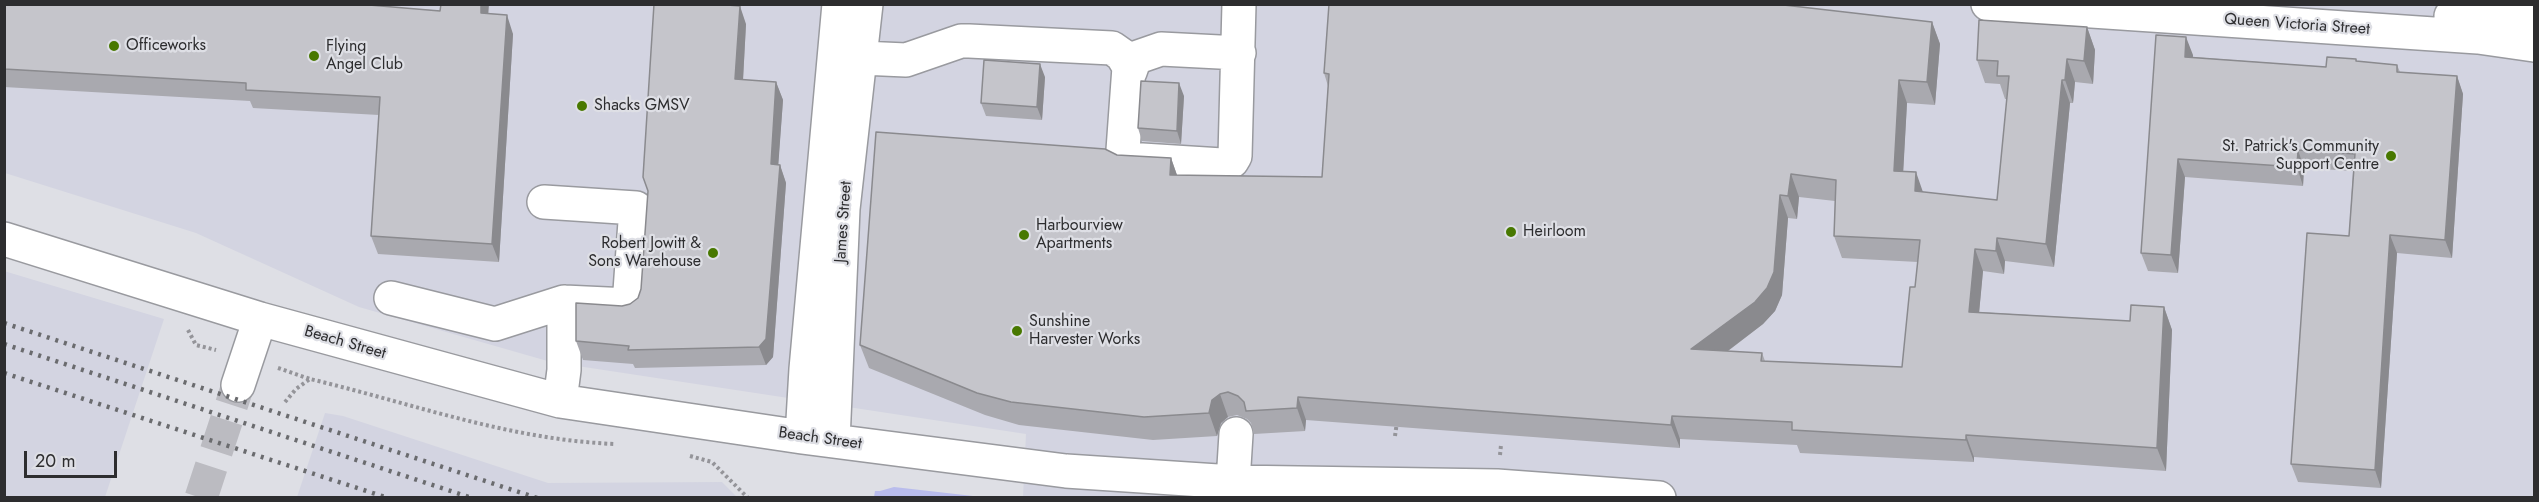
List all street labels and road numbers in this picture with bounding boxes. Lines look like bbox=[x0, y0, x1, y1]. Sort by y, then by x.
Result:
street label: Queen Victoria Street bbox=[2224, 10, 2370, 40]
street label: James Street bbox=[832, 181, 856, 263]
street label: Beach Street bbox=[302, 322, 388, 364]
street label: Beach Street bbox=[777, 424, 863, 454]

